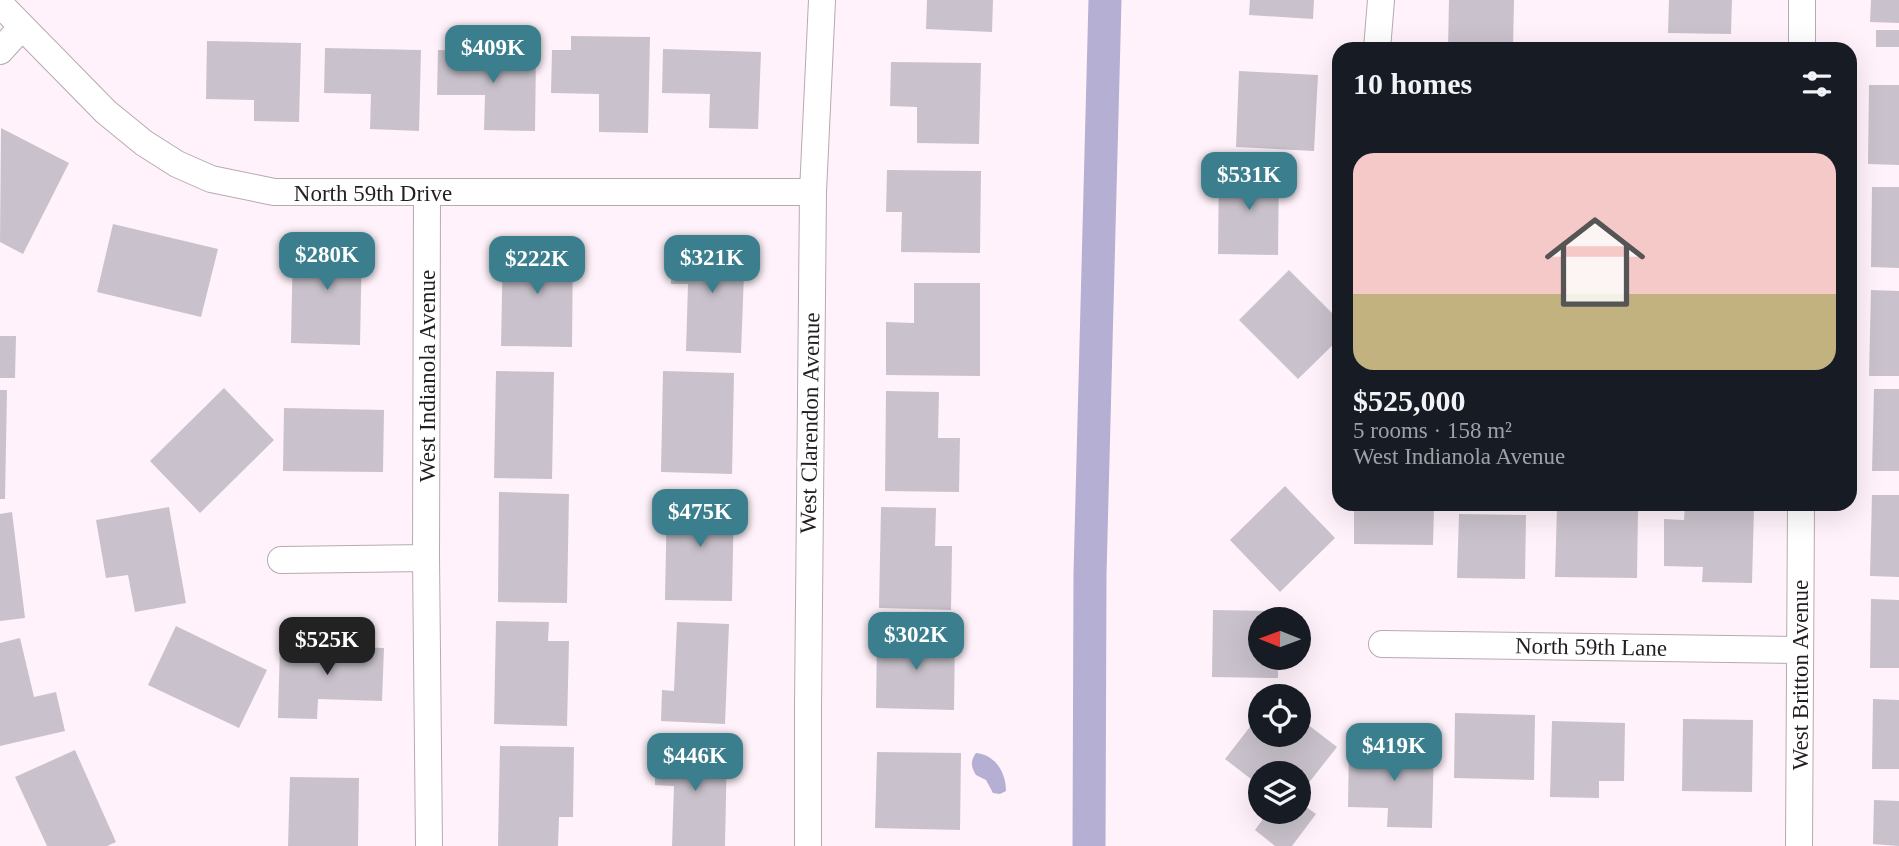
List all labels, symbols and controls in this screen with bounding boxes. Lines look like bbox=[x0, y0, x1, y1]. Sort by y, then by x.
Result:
pin: $409K bbox=[444, 25, 542, 85]
text: $409K bbox=[461, 35, 525, 60]
icon: filters bbox=[1798, 65, 1836, 103]
text: 10 homes bbox=[1353, 67, 1472, 100]
pin: $531K bbox=[1200, 152, 1298, 212]
text: $531K bbox=[1217, 162, 1281, 187]
street label: North 59th Drive bbox=[294, 181, 452, 206]
icon: home bbox=[1532, 199, 1658, 325]
pin: $280K bbox=[278, 232, 376, 292]
pin: $222K bbox=[488, 236, 586, 296]
pin: $321K bbox=[663, 236, 761, 295]
text: $280K bbox=[295, 242, 359, 267]
text: $321K bbox=[680, 245, 744, 270]
text: $222K bbox=[505, 246, 569, 271]
street label: West Indianola Avenue bbox=[415, 270, 440, 482]
street label: West Clarendon Avenue bbox=[796, 312, 824, 534]
text: $525,000 bbox=[1353, 384, 1466, 417]
text: 5 rooms · 158 m² bbox=[1353, 418, 1512, 443]
text: West Indianola Avenue bbox=[1353, 444, 1565, 469]
pin: $475K bbox=[651, 490, 749, 549]
text: $475K bbox=[668, 499, 732, 524]
street label: West Britton Avenue bbox=[1788, 580, 1813, 770]
north arrow bbox=[1248, 607, 1311, 670]
map controls bbox=[1248, 607, 1311, 824]
pin: $302K bbox=[867, 612, 965, 672]
pin: $525K bbox=[278, 618, 376, 677]
text: $302K bbox=[884, 622, 948, 647]
text: $525K bbox=[295, 627, 359, 652]
street label: North 59th Lane bbox=[1515, 633, 1667, 661]
button: locate bbox=[1248, 684, 1311, 747]
pin: $419K bbox=[1345, 724, 1443, 783]
text: $419K bbox=[1362, 733, 1426, 758]
pin: $446K bbox=[646, 734, 744, 793]
text: $446K bbox=[663, 743, 727, 768]
button: layers bbox=[1248, 761, 1311, 824]

